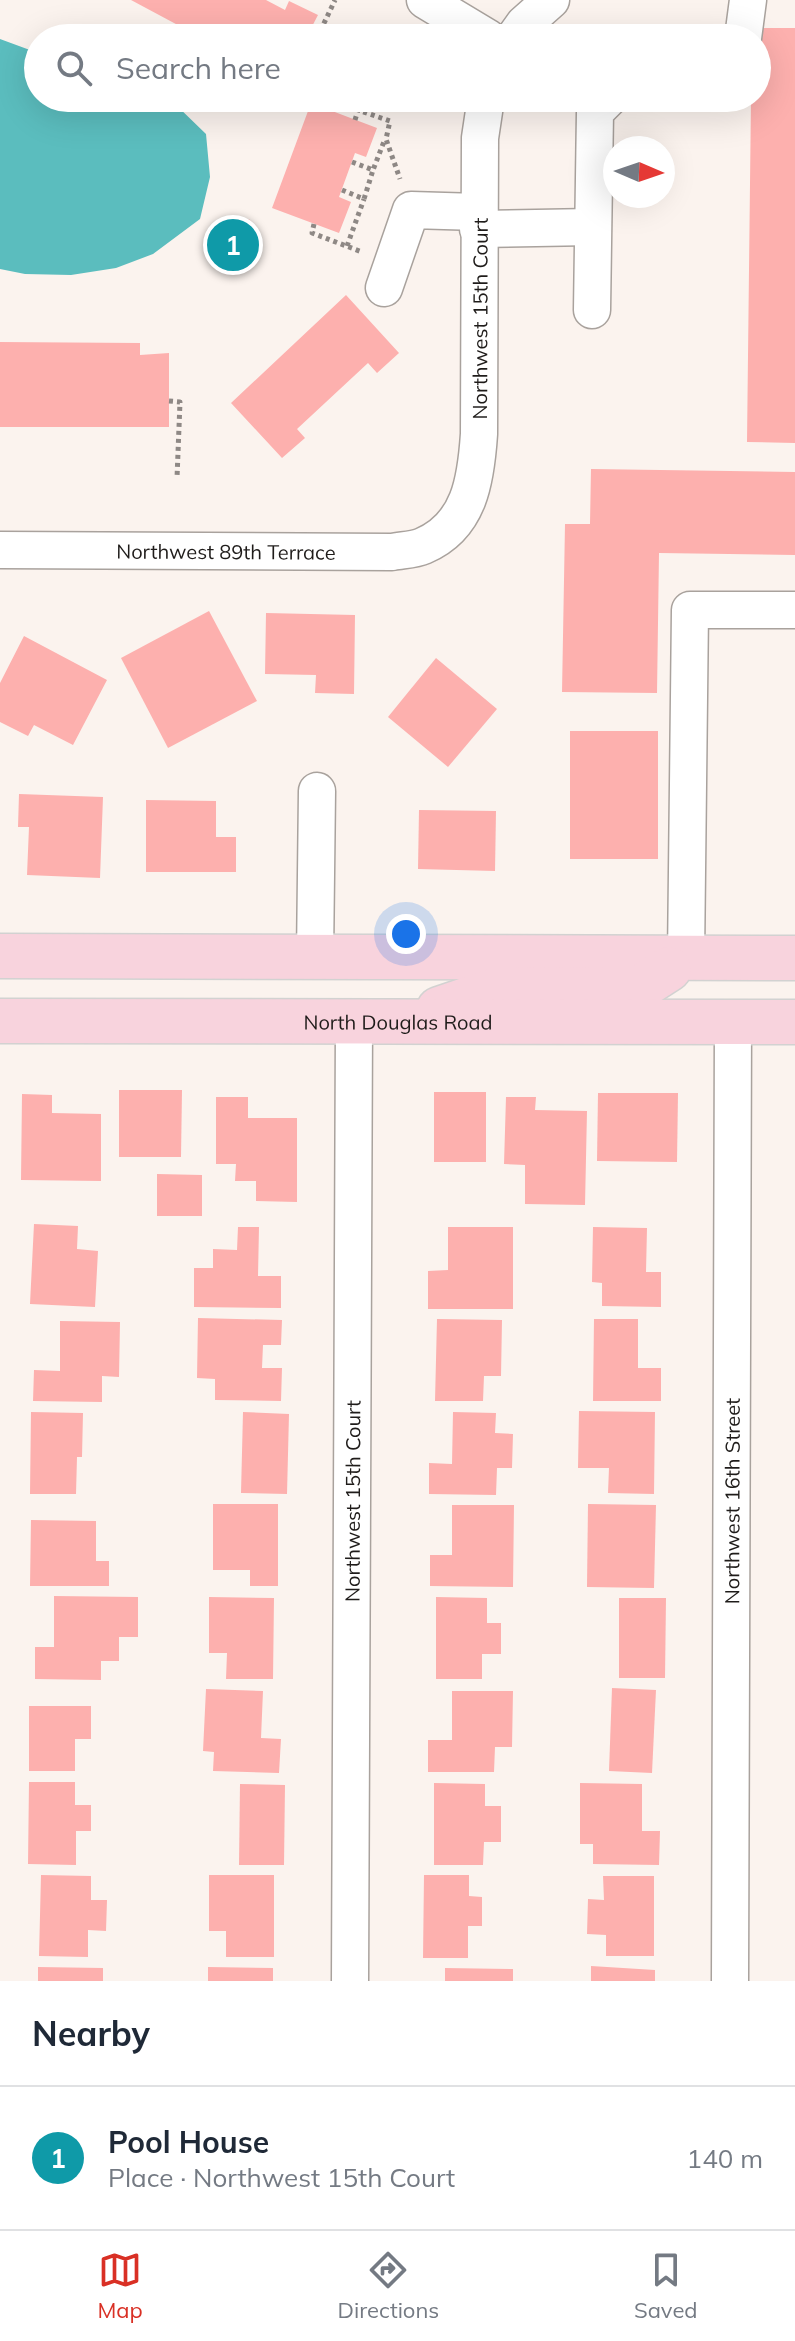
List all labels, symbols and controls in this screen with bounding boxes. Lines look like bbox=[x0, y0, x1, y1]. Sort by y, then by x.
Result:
search box bbox=[24, 24, 771, 112]
icon: search bbox=[52, 46, 96, 90]
text: Search here bbox=[116, 49, 281, 87]
north arrow bbox=[603, 136, 675, 208]
pin: 1 bbox=[207, 215, 259, 275]
street label: Northwest 15th Court bbox=[467, 218, 492, 419]
street label: Northwest 89th Terrace bbox=[116, 538, 336, 564]
your location bbox=[386, 914, 426, 954]
street label: North Douglas Road bbox=[303, 1009, 493, 1034]
street label: Northwest 16th Street bbox=[719, 1398, 744, 1604]
street label: Northwest 15th Court bbox=[339, 1400, 365, 1602]
text: Nearby bbox=[32, 2012, 150, 2055]
text: Pool House bbox=[108, 2123, 269, 2161]
text: 1 bbox=[50, 2142, 66, 2175]
text: 140 m bbox=[687, 2142, 763, 2175]
text: Place · Northwest 15th Court bbox=[108, 2161, 455, 2194]
tab: Map bbox=[97, 2248, 143, 2324]
tab: Directions bbox=[338, 2248, 439, 2324]
tab: Saved bbox=[634, 2248, 698, 2324]

